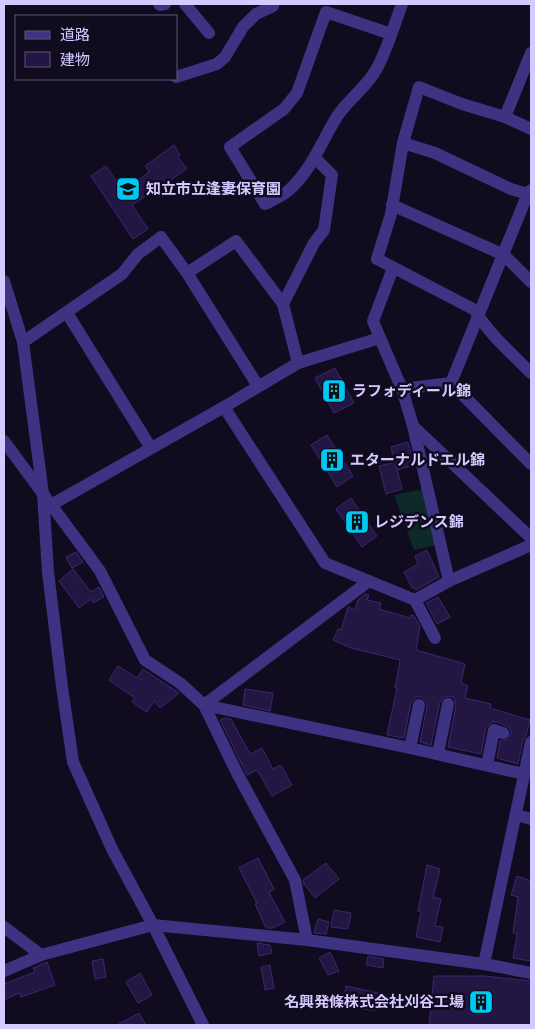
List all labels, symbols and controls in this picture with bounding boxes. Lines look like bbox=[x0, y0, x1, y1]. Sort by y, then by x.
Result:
legend bbox=[15, 15, 178, 80]
text: 道路 bbox=[60, 26, 90, 44]
text: 建物 bbox=[60, 51, 90, 69]
school or university icon: 知立市立逢妻保育園 bbox=[115, 176, 141, 202]
place label: 知立市立逢妻保育園 bbox=[146, 180, 281, 198]
building icon: ラフォディール錦 bbox=[321, 378, 347, 404]
place label: ラフォディール錦 bbox=[352, 382, 471, 400]
building icon: エターナルドエル錦 bbox=[319, 447, 345, 473]
place label: エターナルドエル錦 bbox=[350, 451, 485, 469]
building icon: レジデンス錦 bbox=[344, 509, 370, 535]
place label: レジデンス錦 bbox=[374, 513, 464, 531]
building icon: 名興発條株式会社刈谷工場 bbox=[468, 989, 494, 1015]
place label: 名興発條株式会社刈谷工場 bbox=[284, 993, 464, 1011]

